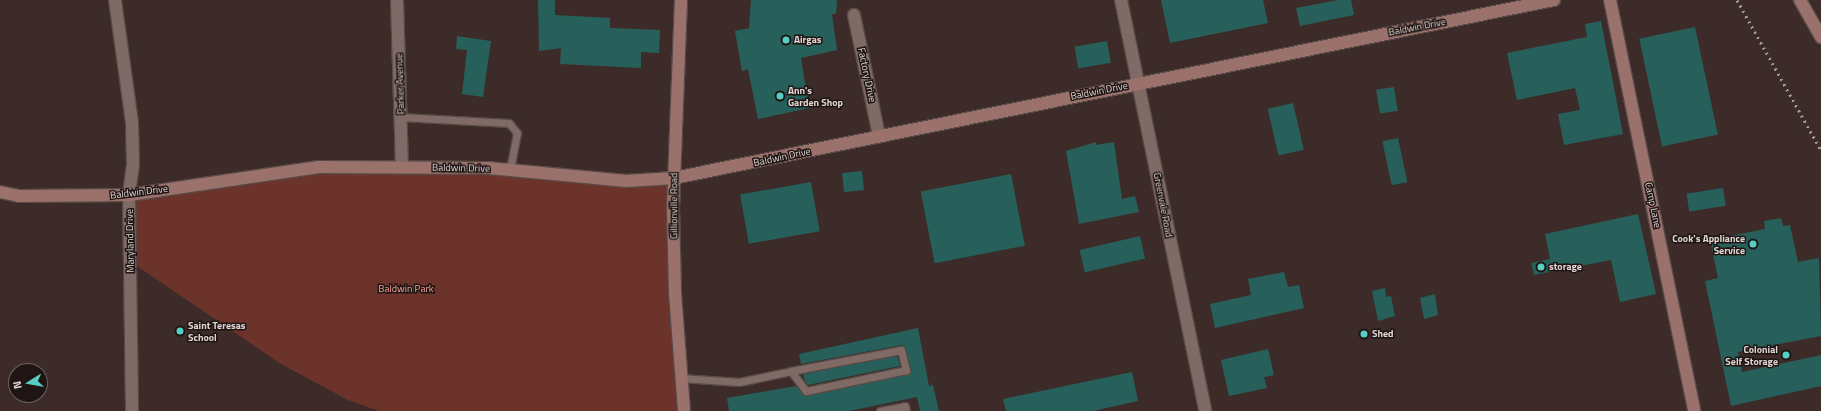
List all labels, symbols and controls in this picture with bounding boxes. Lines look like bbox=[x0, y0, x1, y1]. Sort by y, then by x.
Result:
street label: Baldwin Drive bbox=[1387, 16, 1447, 38]
place label: Airgas bbox=[794, 34, 821, 46]
marker: Airgas bbox=[781, 35, 791, 45]
street label: Factory Drive bbox=[855, 47, 879, 103]
street label: Parker Avenue bbox=[393, 53, 407, 115]
street label: Baldwin Drive bbox=[1069, 80, 1129, 102]
place label: Ann's Garden Shop bbox=[788, 84, 843, 108]
marker: Ann's Garden Shop bbox=[775, 91, 785, 101]
street label: Baldwin Drive bbox=[752, 145, 812, 169]
street label: Baldwin Drive bbox=[432, 161, 490, 175]
street label: Greenvale Road bbox=[1151, 172, 1175, 238]
street label: Gillionville Road bbox=[668, 173, 680, 239]
street label: Camp Lane bbox=[1642, 181, 1664, 229]
street label: Baldwin Drive bbox=[109, 183, 169, 201]
street label: Maryland Drive bbox=[123, 209, 137, 273]
place label: Cook's Appliance Service bbox=[1672, 232, 1745, 256]
marker: Cook's Appliance Service bbox=[1748, 239, 1758, 249]
place label: storage bbox=[1549, 261, 1582, 273]
marker: storage bbox=[1536, 262, 1546, 272]
park label: Baldwin Park bbox=[378, 283, 434, 295]
place label: Saint Teresas School bbox=[188, 319, 246, 342]
marker: Saint Teresas School bbox=[175, 326, 185, 336]
place label: Shed bbox=[1372, 328, 1394, 340]
marker: Shed bbox=[1359, 329, 1369, 339]
place label: Colonial Self Storage bbox=[1725, 343, 1778, 366]
marker: Colonial Self Storage bbox=[1781, 350, 1791, 360]
north arrow bbox=[8, 363, 48, 403]
text: N bbox=[9, 380, 26, 390]

